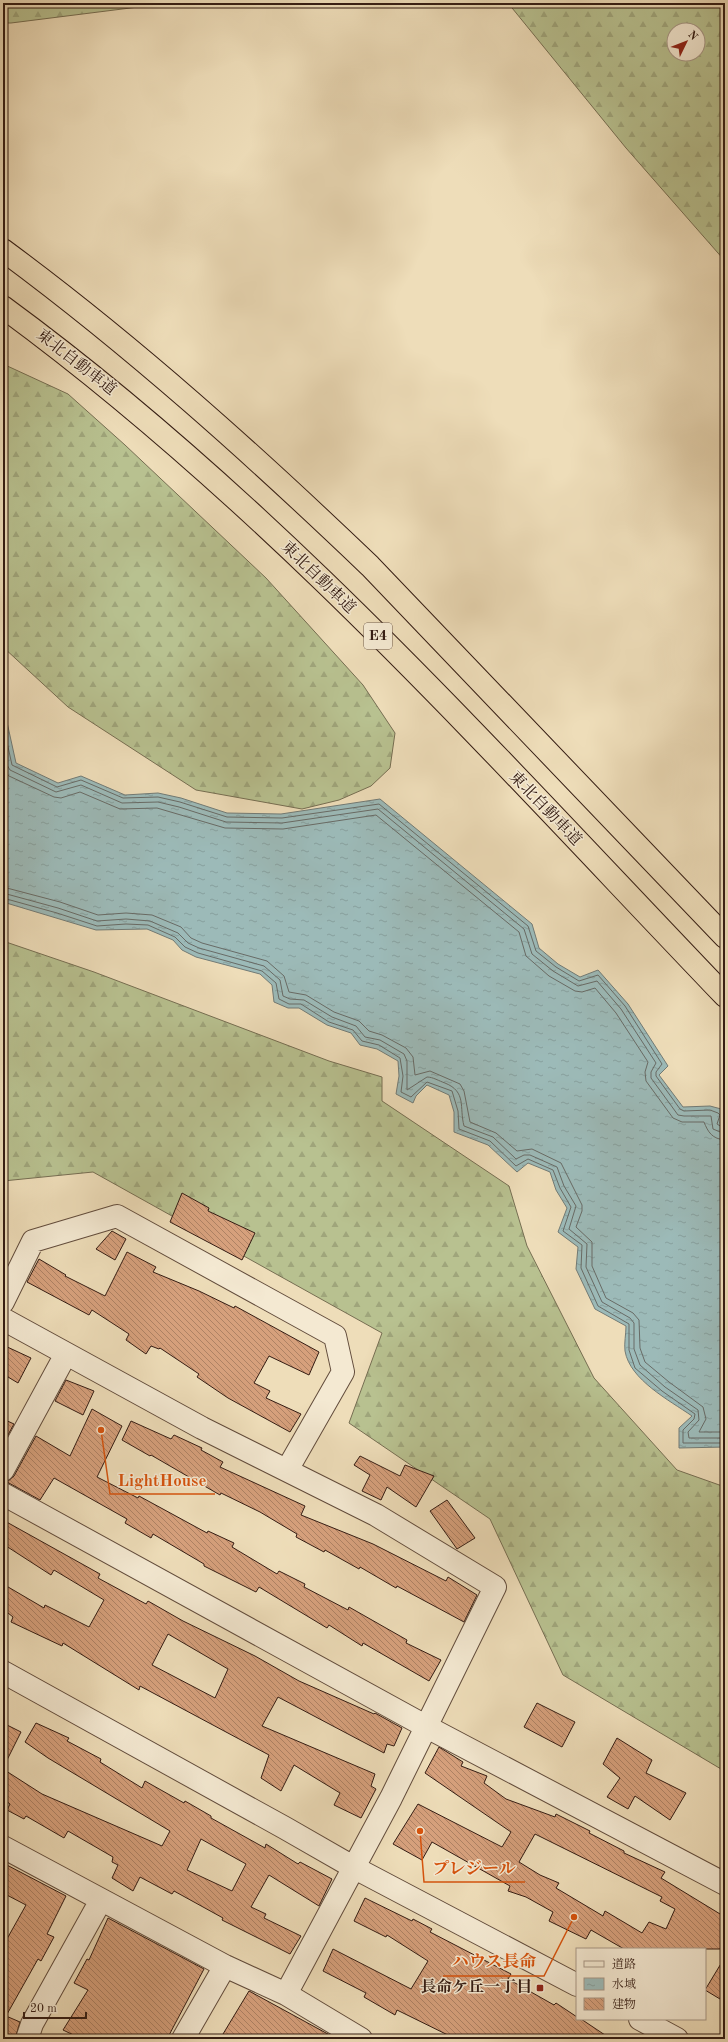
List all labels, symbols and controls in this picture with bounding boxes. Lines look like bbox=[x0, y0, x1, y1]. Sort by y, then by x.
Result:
north arrow bbox=[666, 22, 706, 62]
text: N bbox=[685, 29, 700, 43]
street label: 東北自動車道 bbox=[33, 326, 120, 399]
street label: 東北自動車道 bbox=[278, 537, 359, 617]
road number: E4 bbox=[364, 623, 392, 649]
street label: 東北自動車道 bbox=[506, 768, 586, 849]
callout: LightHouse bbox=[110, 1465, 215, 1494]
text: LightHouse bbox=[118, 1473, 206, 1490]
callout: プレジール bbox=[424, 1853, 525, 1882]
text: プレジール bbox=[432, 1860, 516, 1878]
callout: ハウス長命 bbox=[443, 1947, 544, 1976]
legend bbox=[576, 1948, 706, 2020]
text: ハウス長命 bbox=[452, 1952, 536, 1971]
text: 道路 bbox=[612, 1957, 636, 1971]
text: 水域 bbox=[612, 1977, 636, 1991]
place label: 長命ケ丘一丁目 bbox=[420, 1978, 532, 1996]
marker: 長命ケ丘一丁目 bbox=[535, 1983, 545, 1993]
scale bar bbox=[24, 1994, 86, 2020]
text: 建物 bbox=[612, 1997, 636, 2011]
text: 20 m bbox=[30, 2003, 57, 2015]

